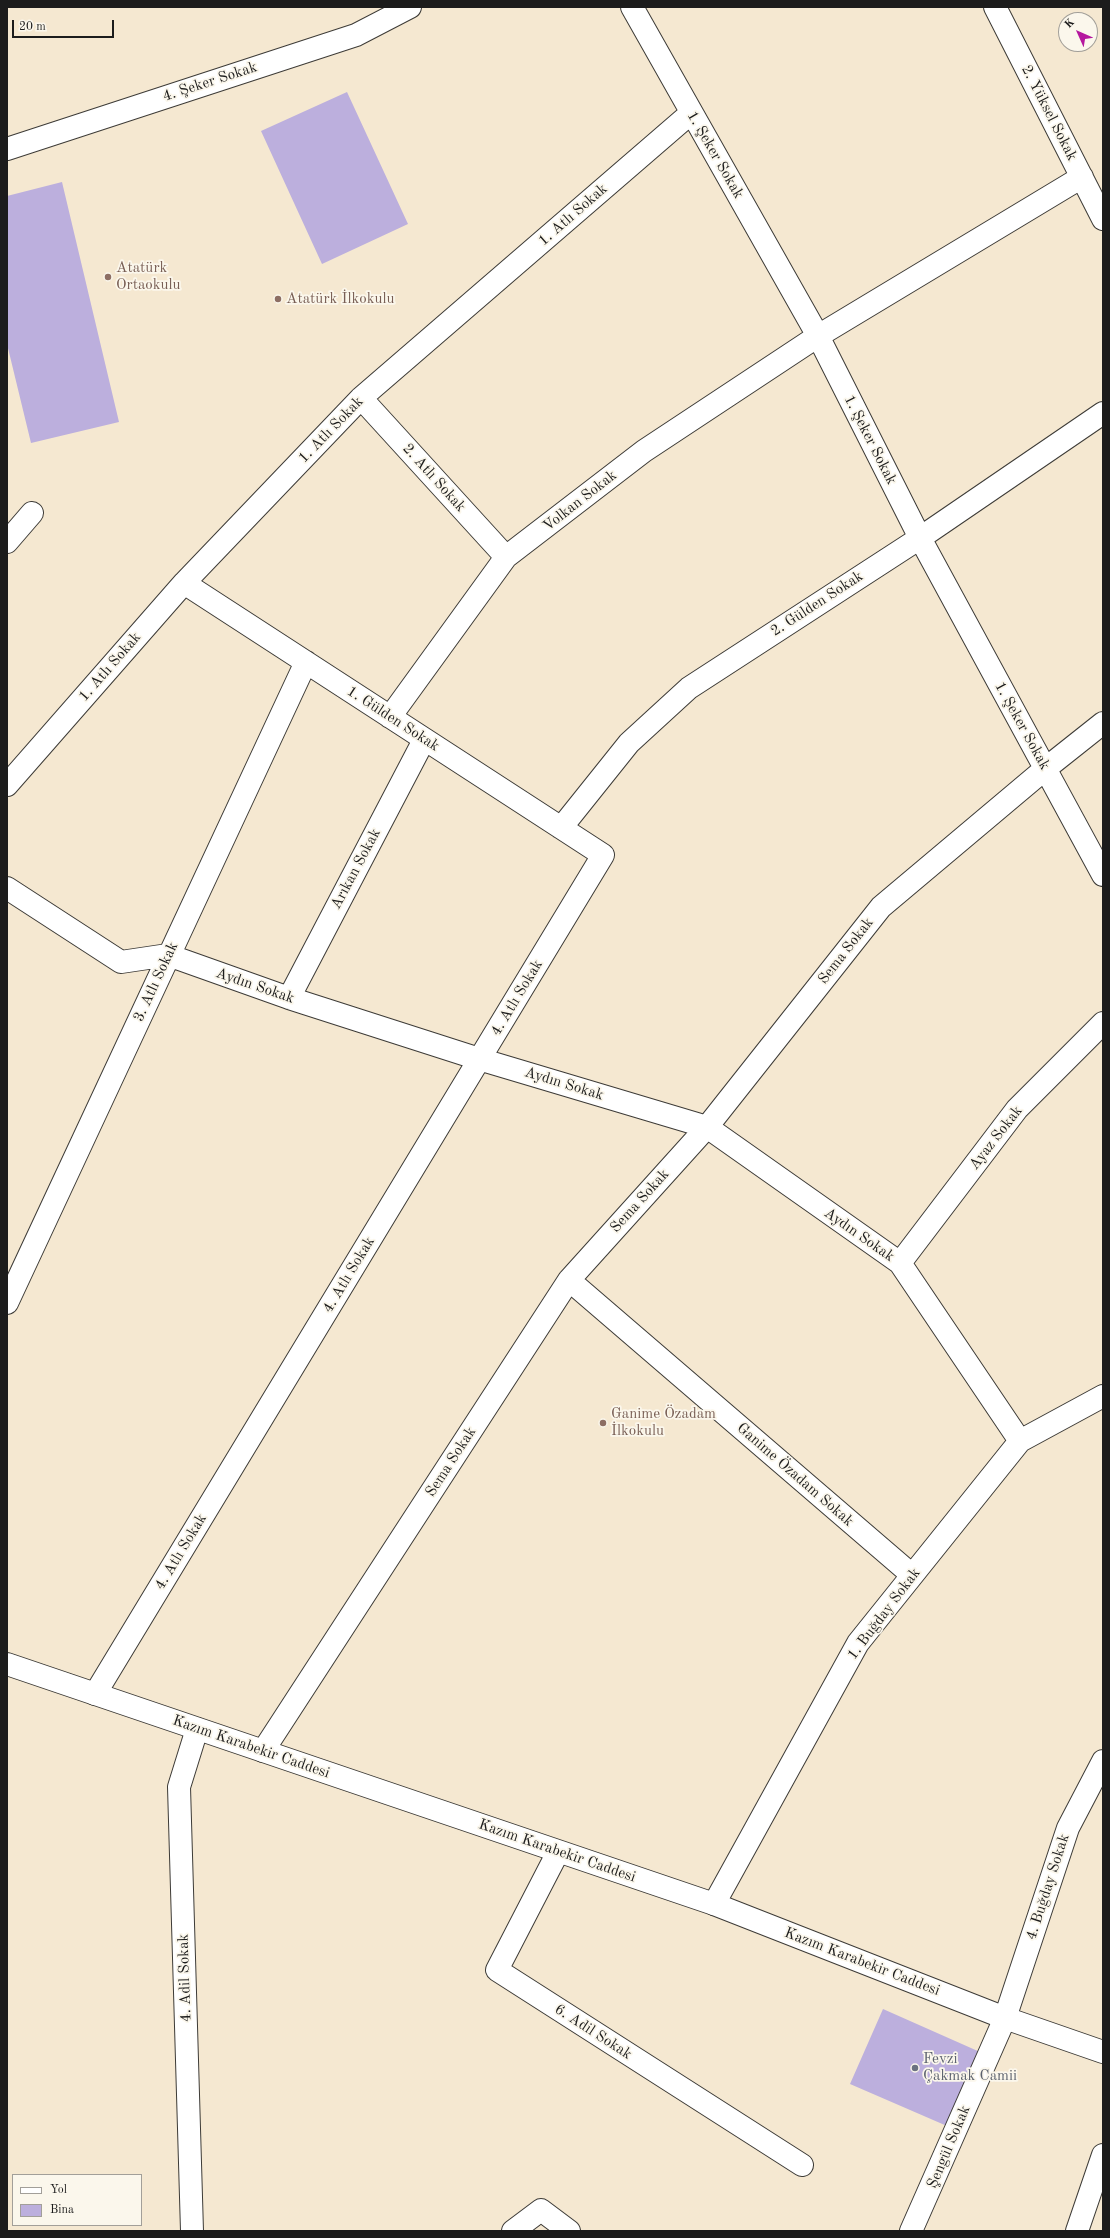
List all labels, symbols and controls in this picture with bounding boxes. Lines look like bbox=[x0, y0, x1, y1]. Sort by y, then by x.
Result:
scale bar bbox=[14, 12, 116, 38]
north arrow bbox=[1058, 12, 1098, 52]
text: K bbox=[1063, 17, 1077, 31]
text: 20 m bbox=[19, 21, 46, 33]
street label: 4. Şeker Sokak bbox=[161, 58, 259, 106]
street label: 2. Yüksel Sokak bbox=[1017, 62, 1081, 164]
street label: 1. Şeker Sokak bbox=[683, 108, 747, 202]
street label: 1. Atlı Sokak bbox=[535, 180, 611, 250]
place label: Atatürk Ortaokulu bbox=[116, 259, 181, 294]
marker: Atatürk Ortaokulu bbox=[103, 272, 113, 282]
place label: Atatürk İlkokulu bbox=[286, 290, 395, 308]
marker: Atatürk İlkokulu bbox=[273, 294, 283, 304]
street label: 1. Şeker Sokak bbox=[840, 392, 900, 488]
street label: 1. Atlı Sokak bbox=[295, 393, 367, 467]
street label: 2. Atlı Sokak bbox=[399, 440, 469, 516]
street label: Volkan Sokak bbox=[539, 467, 621, 535]
street label: 2. Gülden Sokak bbox=[767, 567, 867, 641]
street label: 1. Atlı Sokak bbox=[75, 629, 145, 705]
street label: 1. Şeker Sokak bbox=[990, 679, 1054, 773]
street label: 1. Gülden Sokak bbox=[343, 682, 443, 756]
street label: Arıkan Sokak bbox=[327, 826, 385, 912]
street label: Sema Sokak bbox=[814, 914, 878, 988]
street label: 3. Atlı Sokak bbox=[130, 939, 182, 1025]
street label: 4. Atlı Sokak bbox=[487, 957, 547, 1039]
street label: Aydın Sokak bbox=[213, 964, 297, 1008]
street label: Aydın Sokak bbox=[522, 1063, 606, 1105]
street label: Ayaz Sokak bbox=[965, 1102, 1027, 1174]
street label: Sema Sokak bbox=[607, 1165, 673, 1237]
street label: Aydın Sokak bbox=[820, 1204, 898, 1266]
street label: 4. Atlı Sokak bbox=[319, 1234, 379, 1316]
place label: Ganime Özadam İlkokulu bbox=[611, 1405, 716, 1440]
marker: Ganime Özadam İlkokulu bbox=[598, 1418, 608, 1428]
street label: Ganime Özadam Sokak bbox=[733, 1419, 857, 1531]
street label: Sema Sokak bbox=[422, 1424, 480, 1500]
street label: 4. Atlı Sokak bbox=[151, 1511, 211, 1593]
street label: 1. Buğday Sokak bbox=[844, 1564, 924, 1664]
street label: Kazım Karabekir Caddesi bbox=[170, 1712, 332, 1782]
street label: Kazım Karabekir Caddesi bbox=[476, 1816, 638, 1886]
street label: 4. Buğday Sokak bbox=[1022, 1832, 1074, 1942]
street label: Kazım Karabekir Caddesi bbox=[782, 1924, 942, 2000]
street label: 4. Adil Sokak bbox=[174, 1933, 196, 2023]
street label: 6. Adil Sokak bbox=[551, 2000, 635, 2064]
place label: Fevzi Çakmak Camii bbox=[923, 2050, 1017, 2085]
marker: Fevzi Çakmak Camii bbox=[910, 2063, 920, 2073]
street label: Şengül Sokak bbox=[923, 2103, 975, 2191]
legend bbox=[12, 2174, 142, 2226]
text: Yol bbox=[50, 2184, 67, 2196]
text: Bina bbox=[50, 2204, 74, 2216]

